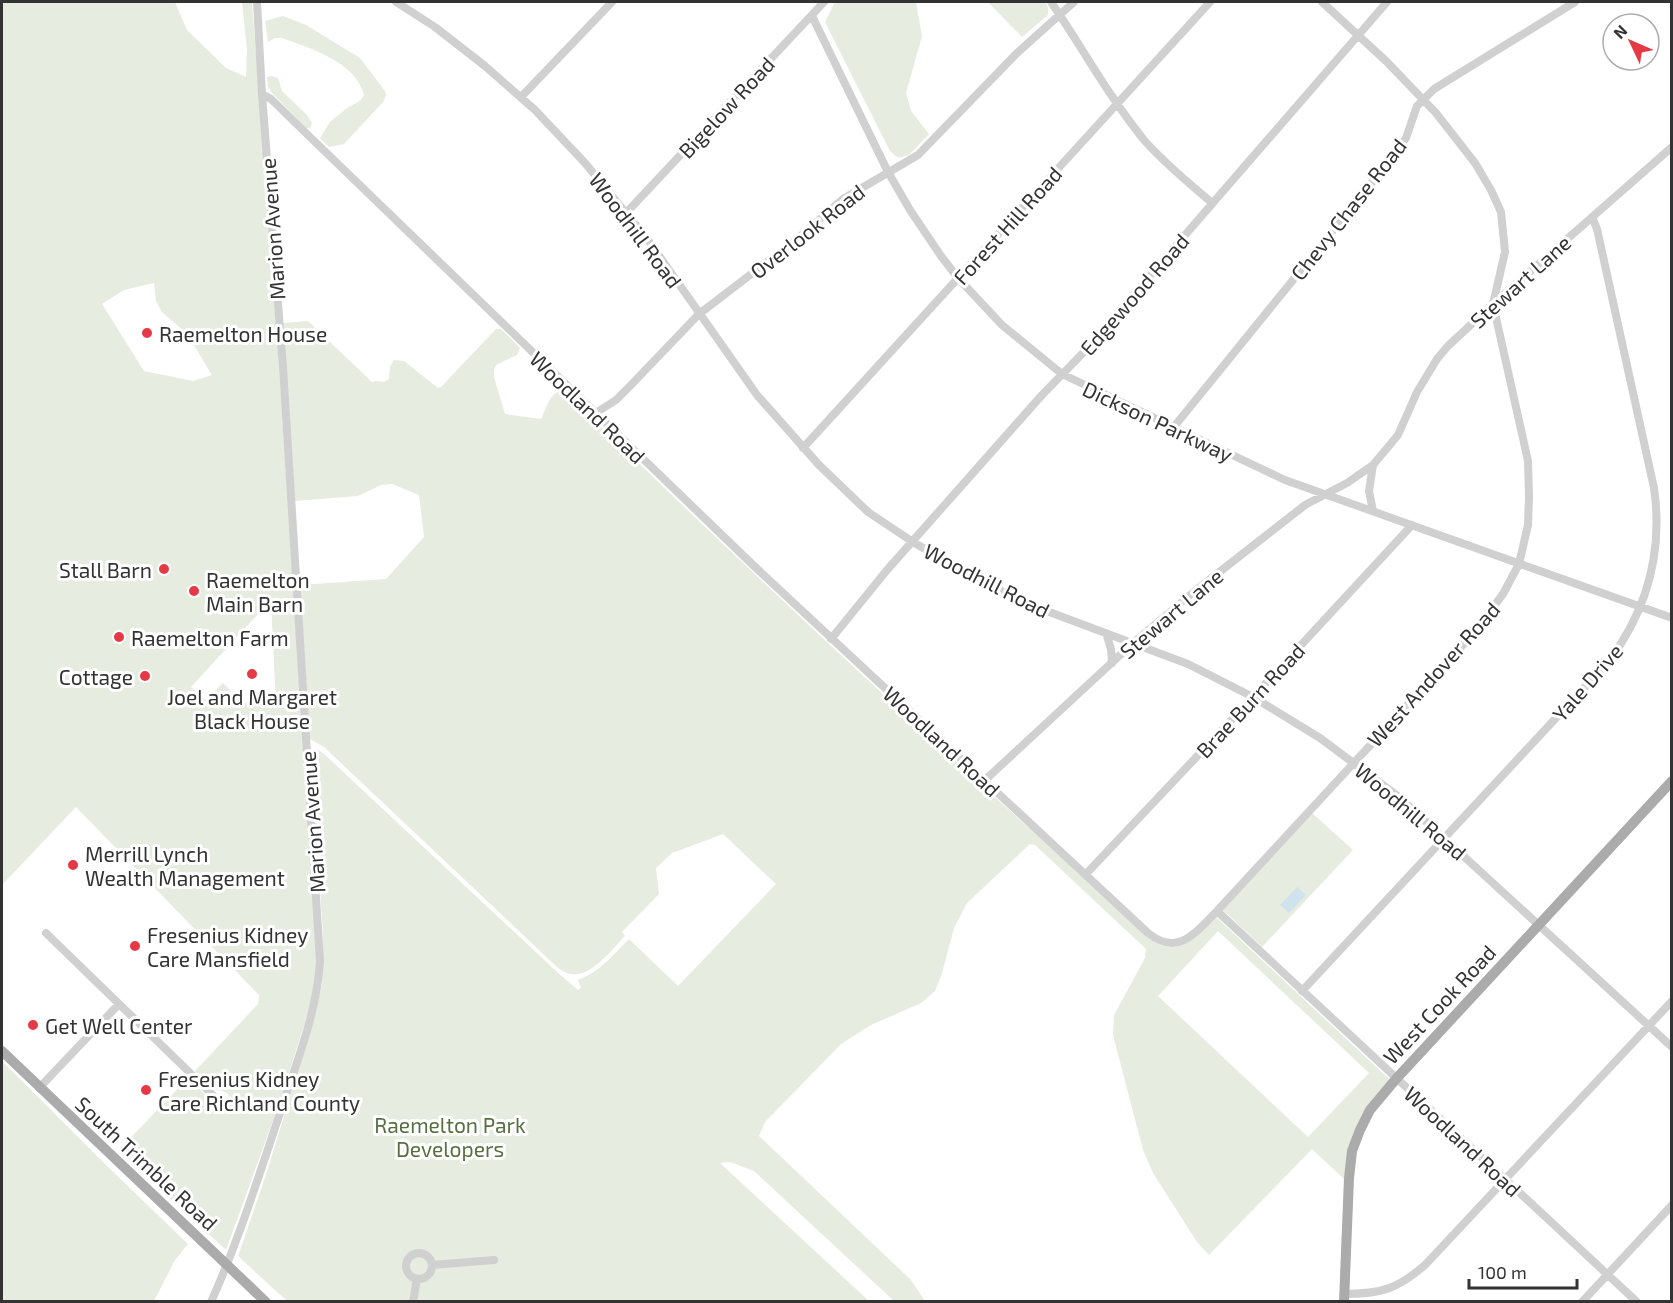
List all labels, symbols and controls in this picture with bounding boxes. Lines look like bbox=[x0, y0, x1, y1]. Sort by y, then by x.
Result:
north arrow bbox=[1601, 12, 1661, 72]
text: N bbox=[1609, 20, 1631, 42]
street label: Bigelow Road bbox=[673, 51, 779, 163]
street label: Chevy Chase Road bbox=[1285, 133, 1411, 285]
street label: Marion Avenue bbox=[255, 157, 289, 301]
street label: Forest Hill Road bbox=[948, 161, 1066, 289]
street label: Woodhill Road bbox=[585, 167, 687, 293]
street label: Overlook Road bbox=[745, 179, 869, 283]
street label: Edgewood Road bbox=[1074, 228, 1194, 360]
street label: Stewart Lane bbox=[1465, 229, 1575, 333]
place label: Raemelton House bbox=[159, 321, 327, 346]
marker: Raemelton House bbox=[140, 326, 154, 340]
street label: Woodland Road bbox=[525, 346, 651, 468]
street label: Dickson Parkway bbox=[1079, 375, 1237, 467]
street label: Woodhill Road bbox=[920, 538, 1054, 622]
place label: Stall Barn bbox=[59, 557, 152, 582]
marker: Stall Barn bbox=[157, 562, 171, 576]
street label: Stewart Lane bbox=[1114, 563, 1228, 663]
place label: Raemelton Main Barn bbox=[206, 567, 310, 616]
marker: Raemelton Main Barn bbox=[187, 584, 201, 598]
street label: West Andover Road bbox=[1361, 597, 1505, 751]
place label: Raemelton Farm bbox=[131, 625, 289, 650]
marker: Raemelton Farm bbox=[112, 630, 126, 644]
street label: Brae Burn Road bbox=[1191, 638, 1309, 762]
street label: Yale Drive bbox=[1547, 638, 1627, 726]
place label: Cottage bbox=[59, 664, 133, 689]
marker: Joel and Margaret Black House bbox=[245, 667, 259, 681]
marker: Cottage bbox=[138, 669, 152, 683]
street label: Woodland Road bbox=[878, 681, 1006, 801]
place label: Joel and Margaret Black House bbox=[167, 684, 337, 733]
street label: Marion Avenue bbox=[295, 750, 329, 894]
street label: Woodhill Road bbox=[1350, 757, 1472, 865]
place label: Merrill Lynch Wealth Management bbox=[85, 841, 285, 890]
marker: Merrill Lynch Wealth Management bbox=[66, 858, 80, 872]
place label: Fresenius Kidney Care Mansfield bbox=[147, 922, 308, 971]
marker: Fresenius Kidney Care Mansfield bbox=[128, 939, 142, 953]
street label: West Cook Road bbox=[1378, 939, 1500, 1069]
place label: Get Well Center bbox=[45, 1013, 193, 1038]
marker: Get Well Center bbox=[26, 1018, 40, 1032]
place label: Fresenius Kidney Care Richland County bbox=[158, 1066, 360, 1115]
street label: Woodland Road bbox=[1399, 1081, 1527, 1201]
marker: Fresenius Kidney Care Richland County bbox=[139, 1083, 153, 1097]
street label: South Trimble Road bbox=[71, 1091, 223, 1235]
park label: Raemelton Park Developers bbox=[374, 1112, 526, 1161]
scale bar bbox=[1469, 1252, 1577, 1290]
text: 100 m bbox=[1478, 1261, 1527, 1283]

